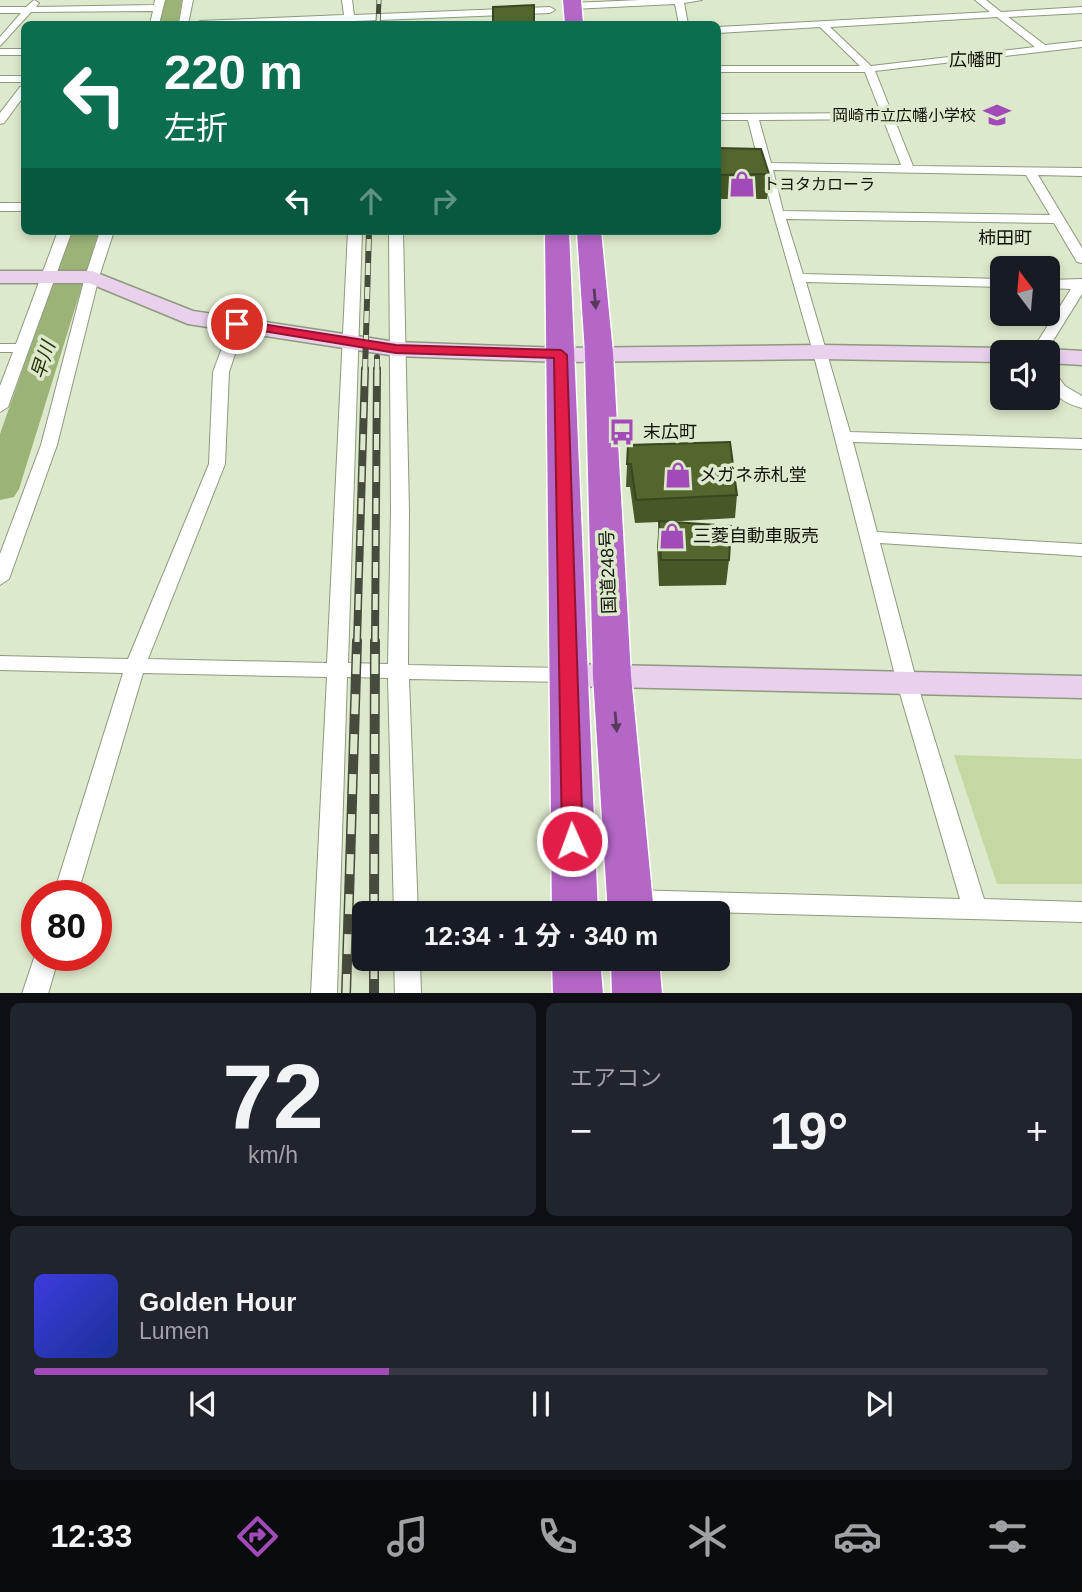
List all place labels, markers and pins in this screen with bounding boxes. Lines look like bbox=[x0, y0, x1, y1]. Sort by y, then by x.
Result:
school or university icon: 岡崎市立広幡小学校 bbox=[982, 100, 1012, 130]
place label: 岡崎市立広幡小学校 bbox=[832, 107, 976, 124]
shop icon: トヨタカローラ bbox=[727, 169, 757, 199]
place label: トヨタカローラ bbox=[763, 176, 875, 193]
pin bbox=[207, 294, 267, 354]
bus stop icon: 末広町 bbox=[607, 417, 637, 447]
place label: 末広町 bbox=[643, 422, 697, 442]
shop icon: メガネ赤札堂 bbox=[663, 460, 693, 490]
place label: メガネ赤札堂 bbox=[699, 465, 807, 485]
shop icon: 三菱自動車販売 bbox=[657, 521, 687, 551]
place label: 三菱自動車販売 bbox=[693, 526, 819, 546]

